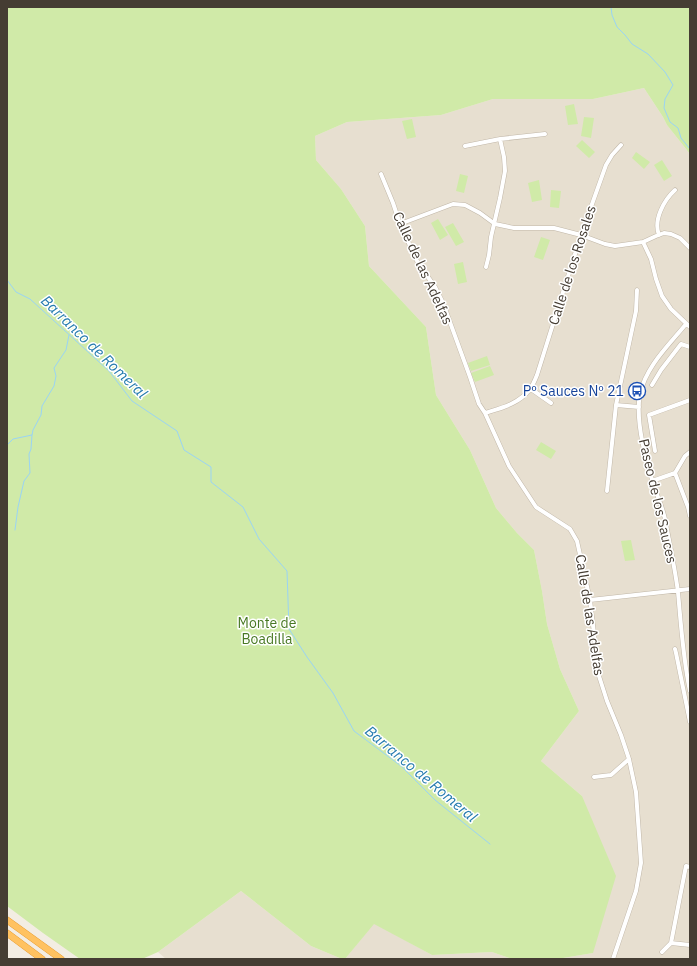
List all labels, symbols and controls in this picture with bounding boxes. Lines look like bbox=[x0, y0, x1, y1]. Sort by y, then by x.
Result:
street label: Calle de los Rosales bbox=[544, 203, 600, 327]
street label: Calle de las Adelfas bbox=[389, 209, 457, 328]
water label: Barranco de Romeral bbox=[37, 291, 152, 402]
bus stop icon: Pº Sauces Nº 21 bbox=[627, 381, 647, 401]
place label: Pº Sauces Nº 21 bbox=[523, 382, 624, 400]
street label: Paseo de los Sauces bbox=[635, 437, 681, 565]
street label: Calle de las Adelfas bbox=[572, 553, 609, 677]
park label: Monte de Boadilla bbox=[238, 614, 297, 648]
water label: Barranco de Romeral bbox=[361, 721, 481, 826]

